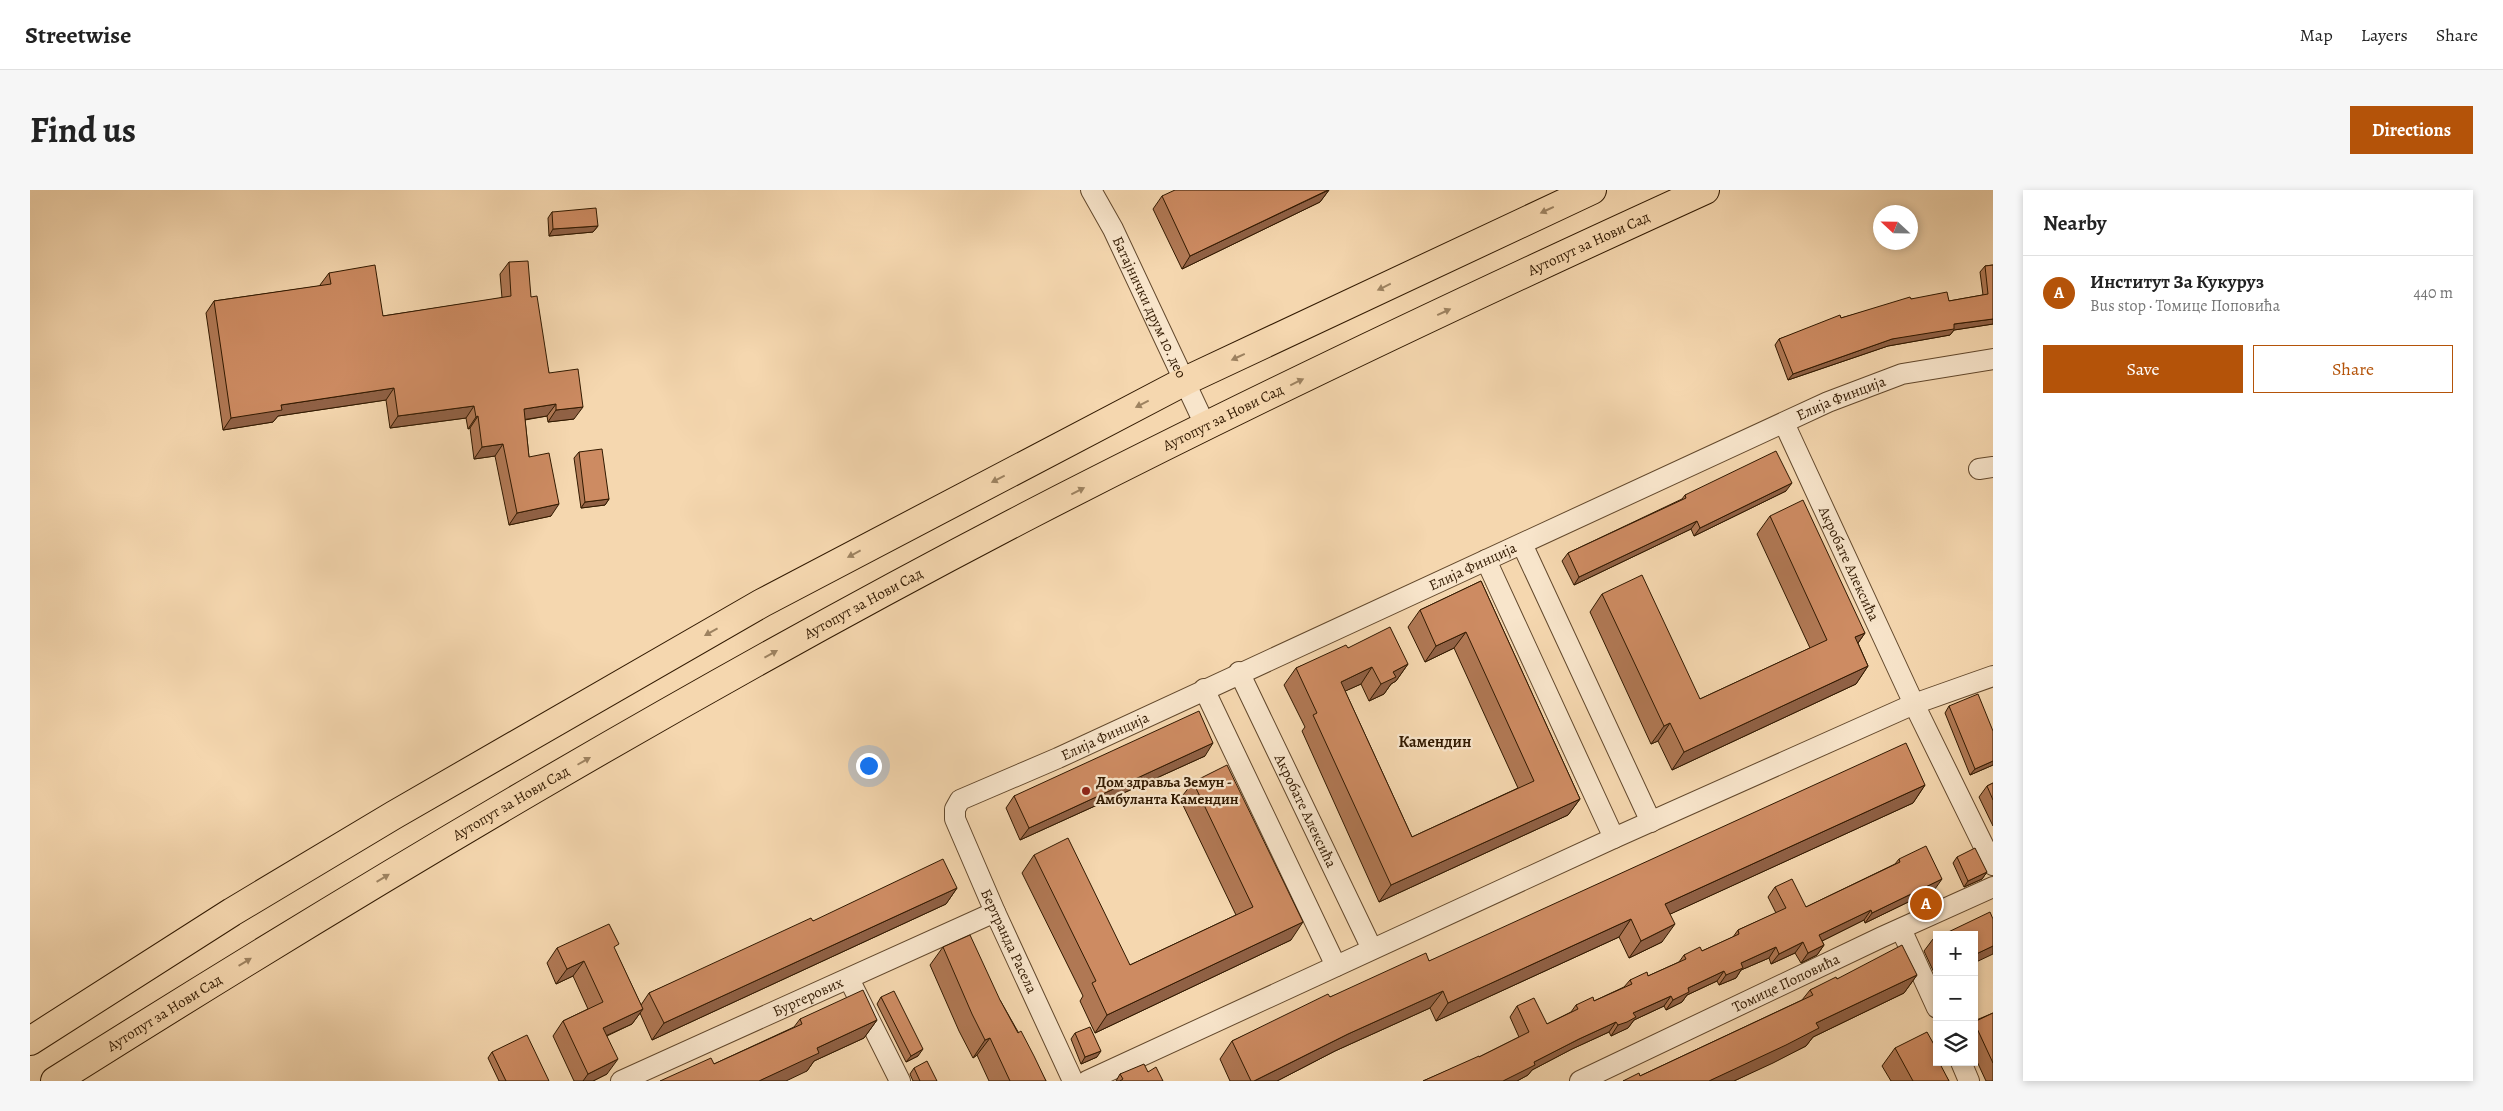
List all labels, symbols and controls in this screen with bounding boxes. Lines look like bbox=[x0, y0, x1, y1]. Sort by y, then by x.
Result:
text: Streetwise bbox=[25, 19, 131, 51]
text: Map bbox=[2300, 23, 2333, 47]
text: Layers bbox=[2361, 23, 2408, 47]
text: Share bbox=[2436, 23, 2478, 47]
text: Find us bbox=[30, 106, 136, 154]
button: Directions bbox=[2350, 106, 2473, 154]
north arrow bbox=[1873, 205, 1918, 250]
street label: Аутопут за Нови Сад bbox=[1524, 207, 1653, 281]
one-way arrow bbox=[1540, 207, 1554, 215]
text: Nearby bbox=[2043, 209, 2106, 237]
street label: Батајнички друм 10. део bbox=[1108, 233, 1192, 381]
text: Институт За Кукуруз bbox=[2090, 269, 2264, 295]
text: A bbox=[2054, 282, 2064, 304]
text: 440 m bbox=[2413, 282, 2453, 304]
one-way arrow bbox=[1377, 283, 1392, 291]
text: Bus stop · Томице Поповића bbox=[2090, 295, 2280, 317]
one-way arrow bbox=[1437, 307, 1451, 315]
button: Save bbox=[2043, 345, 2243, 393]
button: Share bbox=[2253, 345, 2453, 393]
one-way arrow bbox=[1231, 353, 1245, 361]
street label: Елија Финција bbox=[1793, 371, 1888, 425]
one-way arrow bbox=[1290, 378, 1305, 386]
street label: Аутопут за Нови Сад bbox=[1158, 379, 1287, 456]
one-way arrow bbox=[1135, 400, 1150, 408]
one-way arrow bbox=[991, 475, 1005, 483]
one-way arrow bbox=[1071, 487, 1085, 495]
street label: Акробате Алексића bbox=[1814, 502, 1884, 624]
street label: Елија Финција bbox=[1425, 537, 1520, 595]
one-way arrow bbox=[847, 550, 861, 558]
street label: Аутопут за Нови Сад bbox=[800, 563, 926, 644]
one-way arrow bbox=[704, 628, 719, 636]
one-way arrow bbox=[764, 650, 778, 658]
street label: Елија Финција bbox=[1058, 707, 1152, 765]
district label: Камендин bbox=[1399, 731, 1471, 753]
street label: Акробате Алексића bbox=[1269, 750, 1342, 871]
your location bbox=[856, 753, 882, 779]
one-way arrow bbox=[577, 757, 592, 765]
street label: Аутопут за Нови Сад bbox=[448, 761, 573, 846]
place label: Дом здравља Земун - Амбуланта Камендин bbox=[1095, 772, 1239, 809]
marker: Дом здравља Земун - Амбуланта Камендин bbox=[1080, 785, 1092, 797]
one-way arrow bbox=[377, 873, 390, 882]
street label: Бертранда Расела bbox=[976, 885, 1042, 997]
pin: A bbox=[1910, 885, 1942, 923]
map controls bbox=[1933, 931, 1978, 1066]
button: + bbox=[1933, 931, 1978, 976]
street label: Томице Поповића bbox=[1729, 949, 1843, 1017]
one-way arrow bbox=[238, 958, 251, 967]
street label: Аутопут за Нови Сад bbox=[102, 969, 226, 1057]
street label: Бургерових bbox=[769, 972, 847, 1021]
button: − bbox=[1933, 976, 1978, 1021]
button: layers bbox=[1933, 1021, 1978, 1066]

